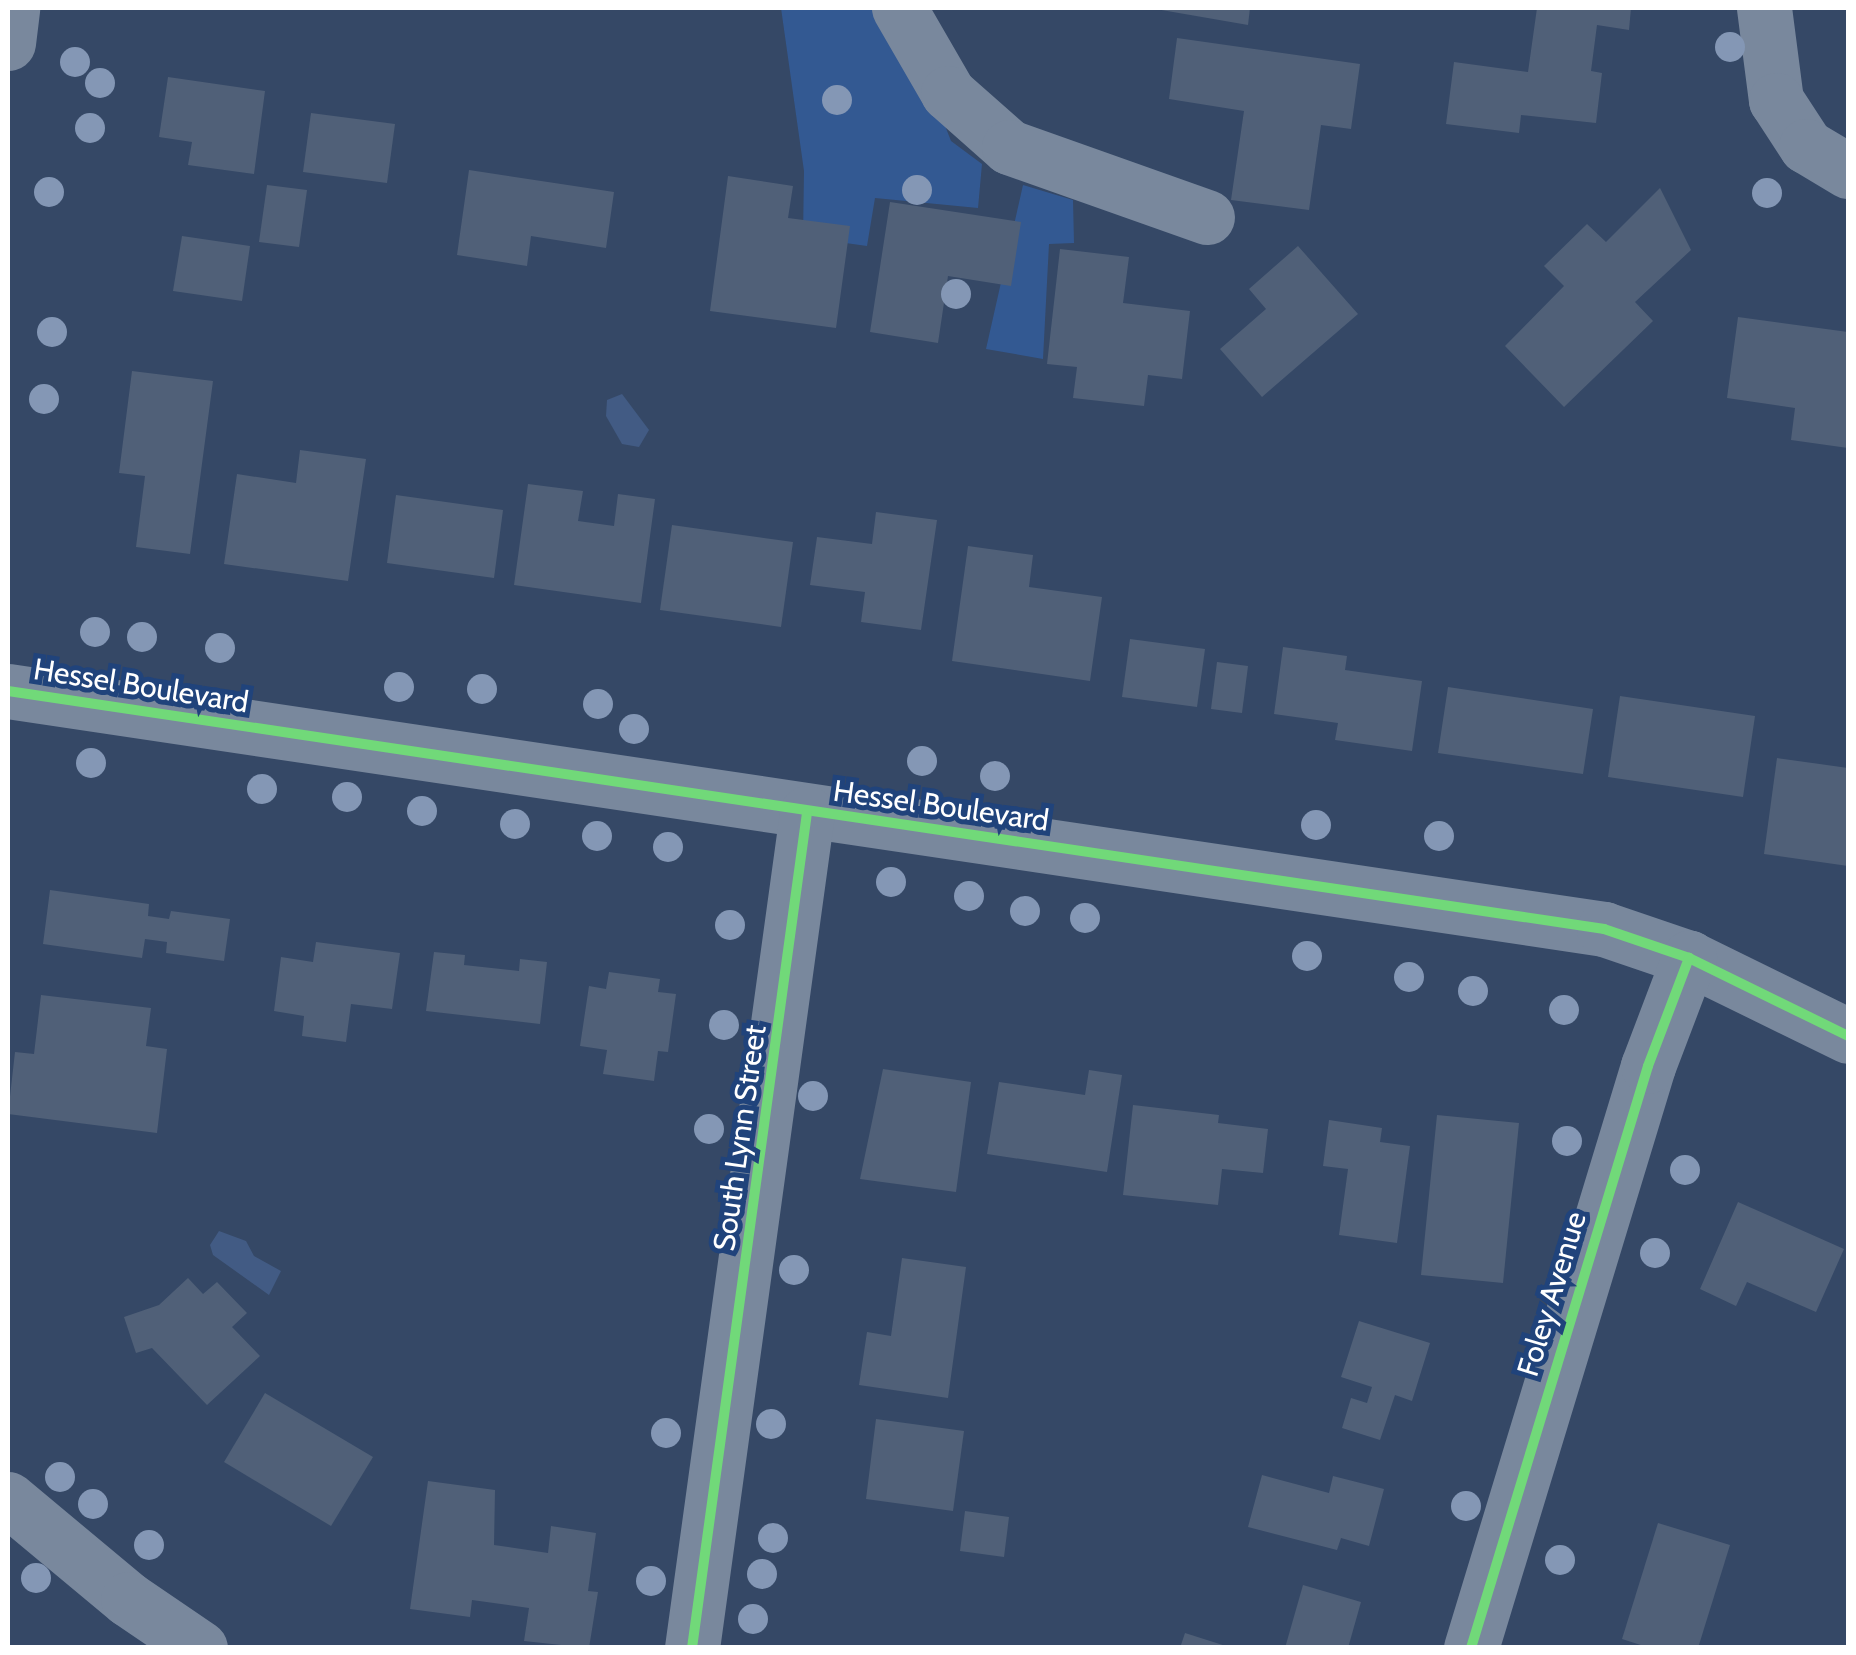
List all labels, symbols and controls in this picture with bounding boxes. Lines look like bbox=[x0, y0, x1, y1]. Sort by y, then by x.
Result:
street label: Hessel Boulevard bbox=[31, 651, 251, 721]
street label: Hessel Boulevard bbox=[831, 773, 1051, 839]
street label: South Lynn Street bbox=[706, 1023, 774, 1253]
street label: Foley Avenue bbox=[1510, 1207, 1594, 1381]

